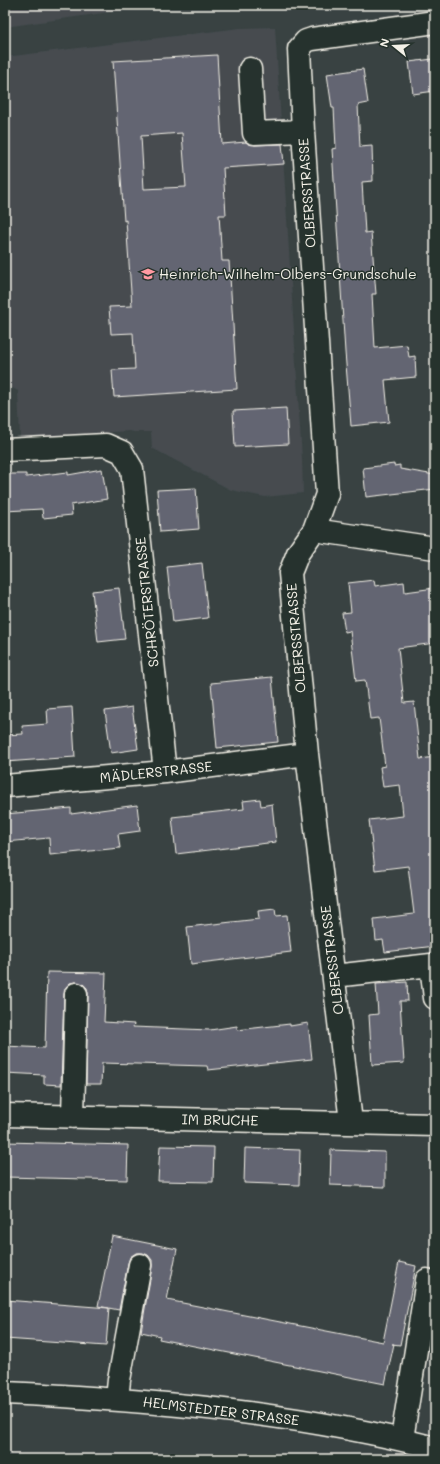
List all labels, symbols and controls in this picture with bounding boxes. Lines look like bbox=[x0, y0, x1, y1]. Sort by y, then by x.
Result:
north arrow bbox=[374, 26, 414, 66]
text: N bbox=[376, 36, 392, 49]
street label: OLBERSSTRASSE bbox=[293, 137, 320, 249]
place label: Heinrich-Wilhelm-Olbers-Grundschule bbox=[159, 264, 417, 283]
school or university icon: Heinrich-Wilhelm-Olbers-Grundschule bbox=[140, 266, 156, 282]
street label: SCHRÖTERSTRASSE bbox=[130, 536, 163, 668]
street label: OLBERSSTRASSE bbox=[281, 582, 310, 694]
street label: MÄDLERSTRASSE bbox=[99, 756, 213, 787]
street label: OLBERSSTRASSE bbox=[315, 904, 348, 1016]
street label: IM BRUCHE bbox=[181, 1109, 259, 1130]
street label: HELMSTEDTER STRASSE bbox=[142, 1391, 300, 1430]

